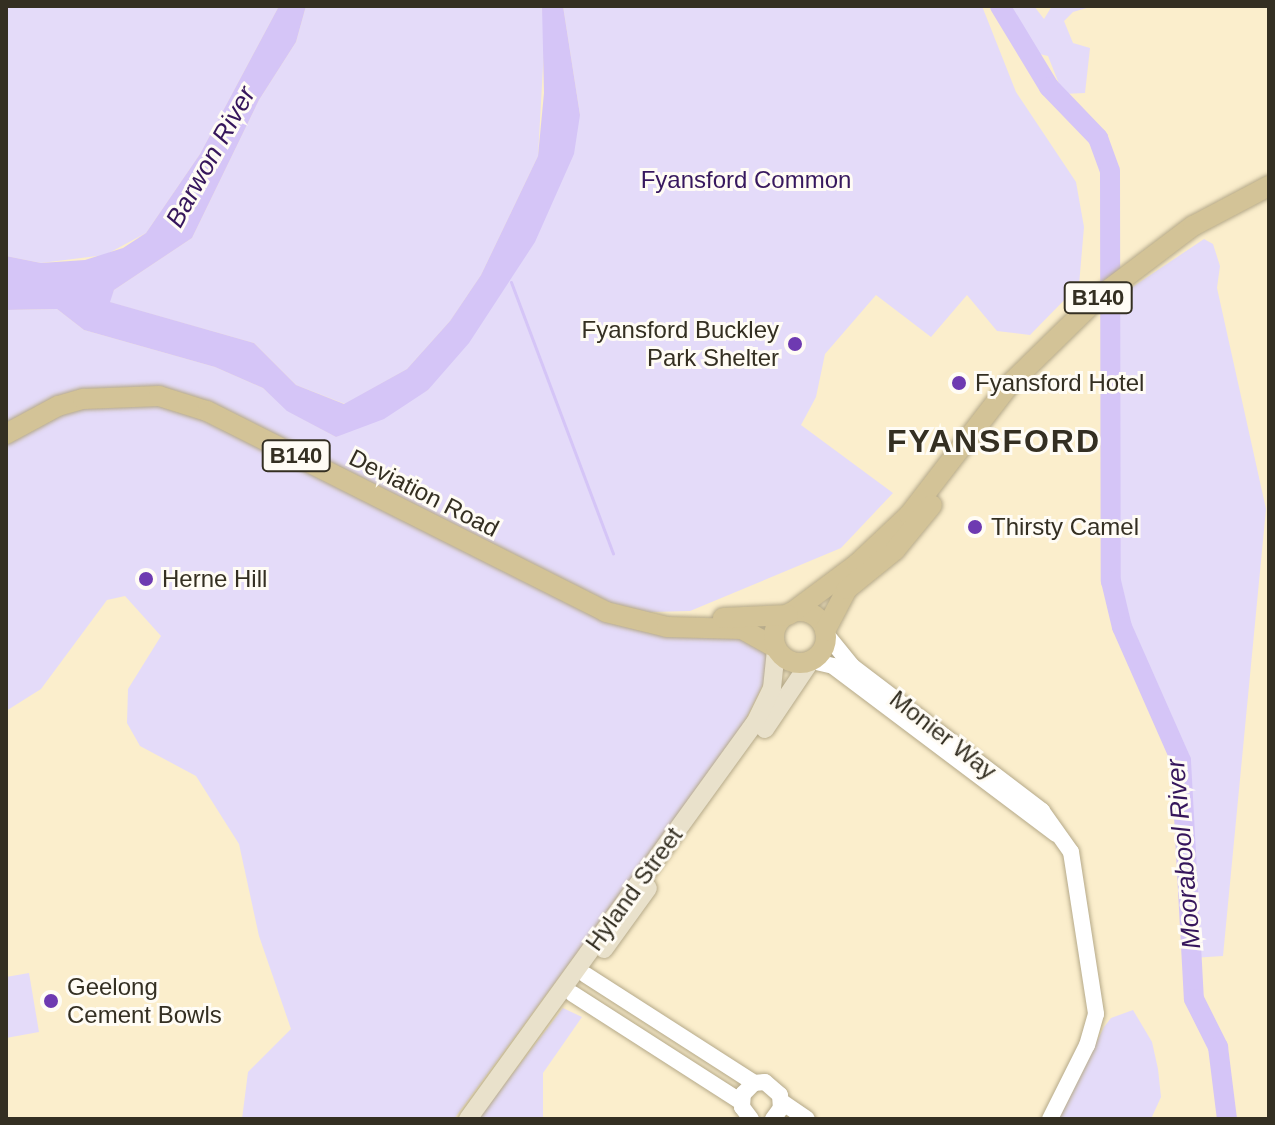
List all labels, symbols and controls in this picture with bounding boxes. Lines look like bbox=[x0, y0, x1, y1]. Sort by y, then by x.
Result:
water label: Barwon River bbox=[160, 81, 262, 233]
park label: Fyansford Common bbox=[641, 166, 851, 194]
road number: B140 bbox=[1062, 280, 1134, 316]
place label: Fyansford Buckley Park Shelter bbox=[582, 316, 779, 372]
marker: Fyansford Buckley Park Shelter bbox=[786, 335, 804, 353]
place label: Fyansford Hotel bbox=[975, 369, 1144, 397]
marker: Fyansford Hotel bbox=[950, 374, 968, 392]
district label: FYANSFORD bbox=[887, 422, 1101, 460]
road number: B140 bbox=[260, 438, 332, 474]
street label: Deviation Road bbox=[344, 443, 504, 543]
place label: Thirsty Camel bbox=[991, 513, 1139, 541]
marker: Thirsty Camel bbox=[966, 518, 984, 536]
place label: Herne Hill bbox=[162, 565, 267, 593]
marker: Herne Hill bbox=[137, 570, 155, 588]
street label: Monier Way bbox=[884, 685, 1002, 785]
water label: Moorabool River bbox=[1160, 758, 1208, 950]
street label: Hyland Street bbox=[580, 822, 688, 956]
place label: Geelong Cement Bowls bbox=[67, 973, 222, 1029]
marker: Geelong Cement Bowls bbox=[42, 992, 60, 1010]

